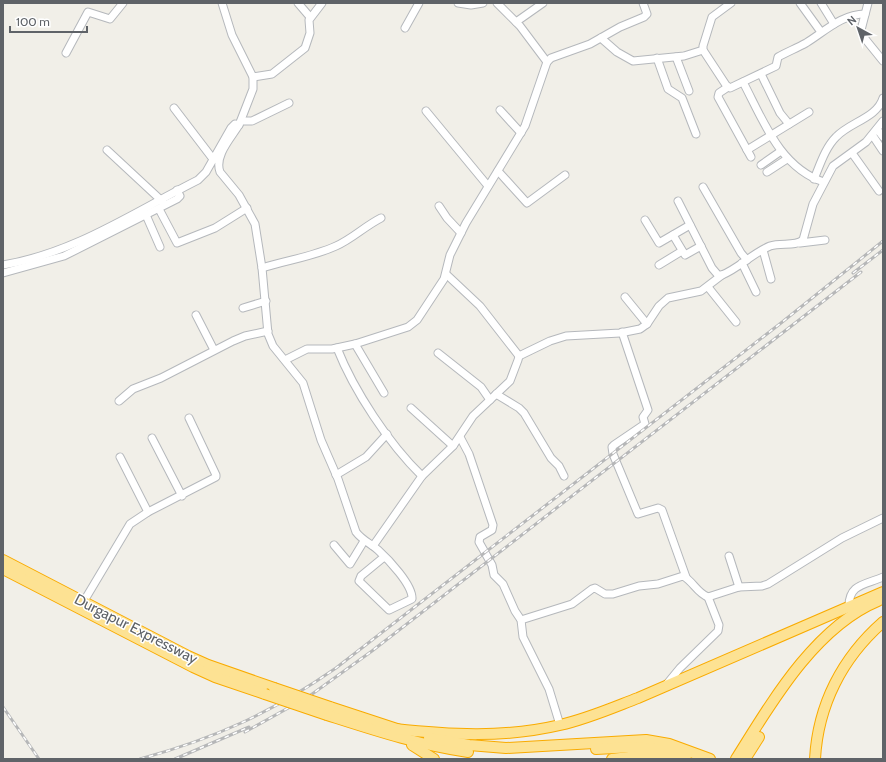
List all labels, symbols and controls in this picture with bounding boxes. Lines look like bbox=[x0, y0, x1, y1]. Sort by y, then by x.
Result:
scale bar bbox=[10, 8, 87, 34]
north arrow bbox=[838, 8, 878, 48]
text: N bbox=[844, 12, 859, 28]
text: 100 m bbox=[16, 14, 50, 29]
street label: Durgapur Expressway bbox=[71, 590, 201, 668]

